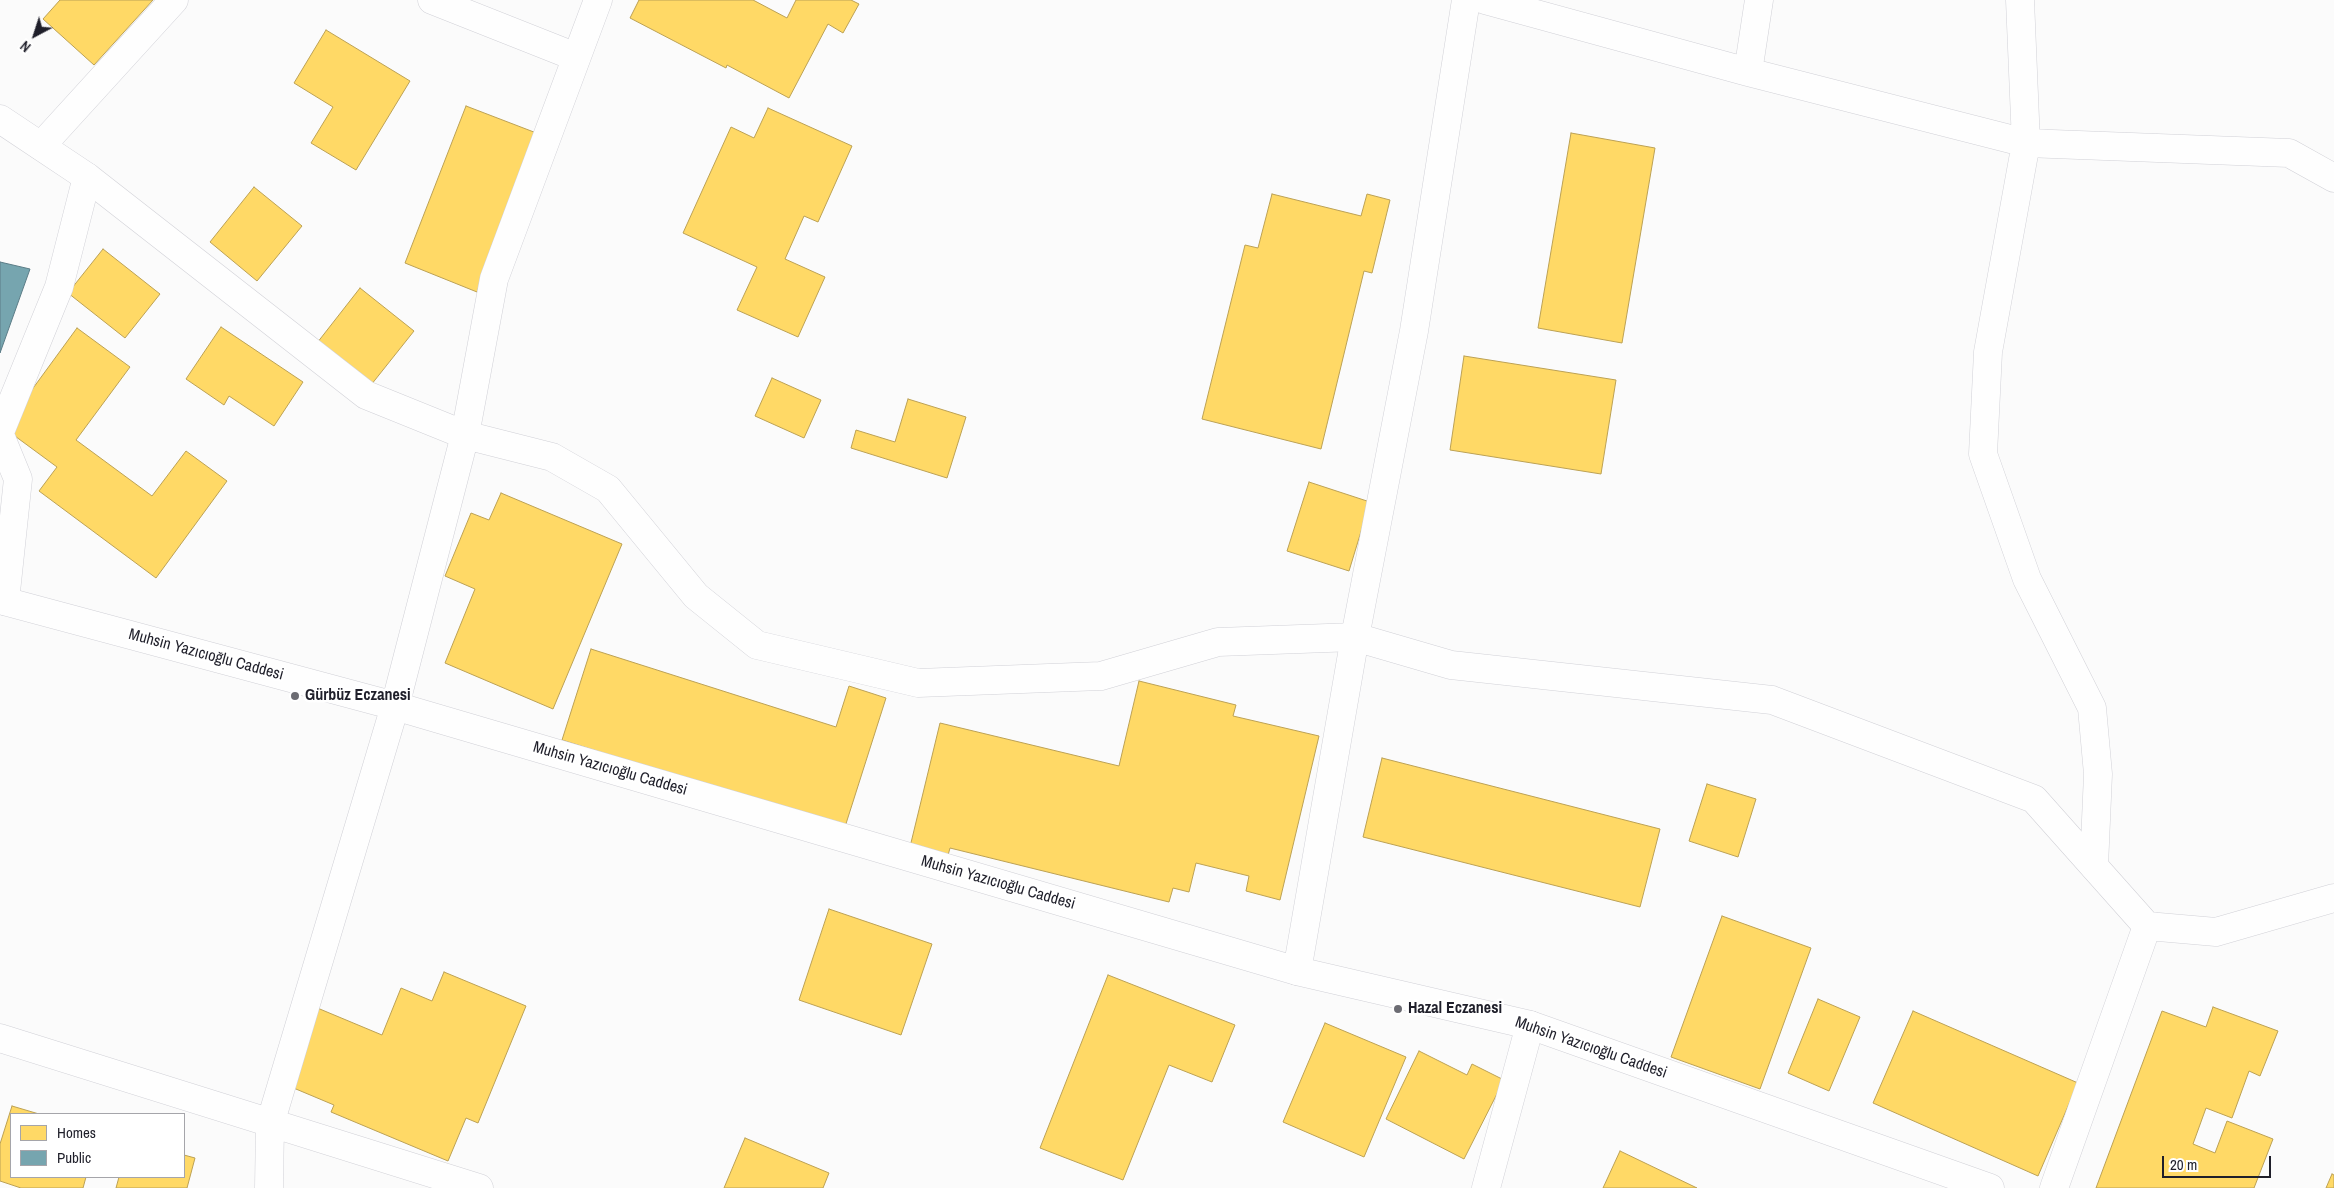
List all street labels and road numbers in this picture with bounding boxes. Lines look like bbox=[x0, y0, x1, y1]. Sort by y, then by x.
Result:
street label: Muhsin Yazıcıoğlu Caddesi bbox=[126, 625, 286, 685]
street label: Muhsin Yazıcıoğlu Caddesi bbox=[531, 738, 689, 800]
street label: Muhsin Yazıcıoğlu Caddesi bbox=[919, 852, 1077, 914]
street label: Muhsin Yazıcıoğlu Caddesi bbox=[1512, 1013, 1670, 1083]

